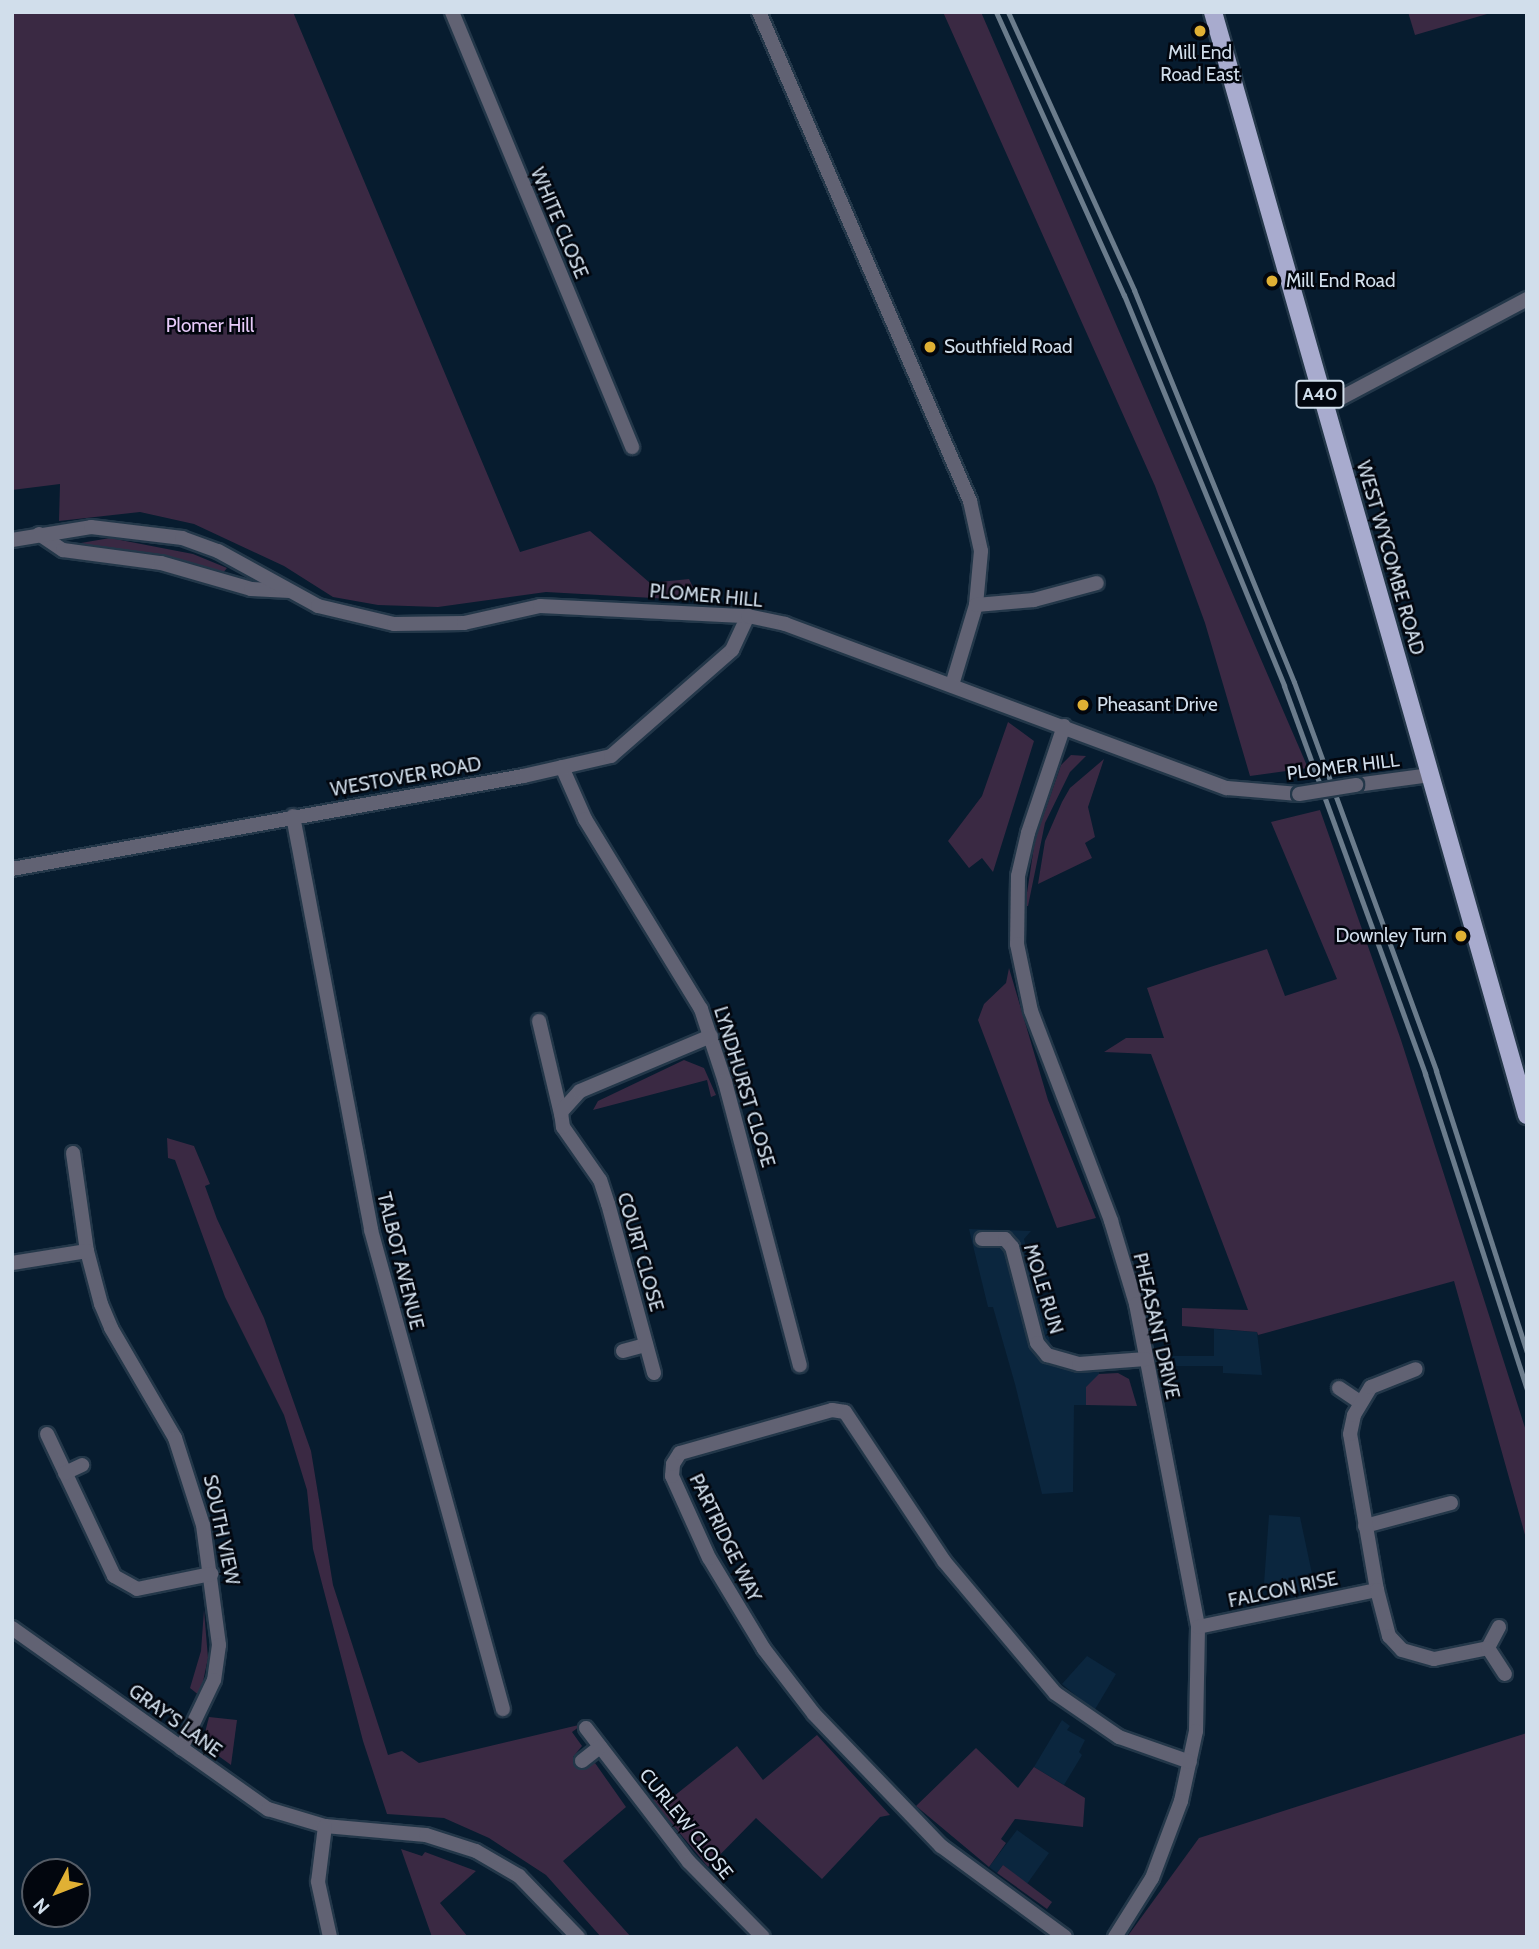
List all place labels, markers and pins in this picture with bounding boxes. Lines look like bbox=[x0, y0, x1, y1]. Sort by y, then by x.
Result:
marker: Mill End Road East bbox=[1192, 23, 1208, 39]
place label: Mill End Road East bbox=[1160, 42, 1240, 86]
place label: Mill End Road bbox=[1286, 270, 1396, 292]
marker: Mill End Road bbox=[1264, 273, 1280, 289]
place label: Southfield Road bbox=[944, 336, 1073, 358]
marker: Southfield Road bbox=[922, 339, 938, 355]
place label: Pheasant Drive bbox=[1097, 694, 1218, 716]
marker: Pheasant Drive bbox=[1075, 697, 1091, 713]
place label: Downley Turn bbox=[1336, 925, 1447, 947]
marker: Downley Turn bbox=[1453, 928, 1469, 944]

